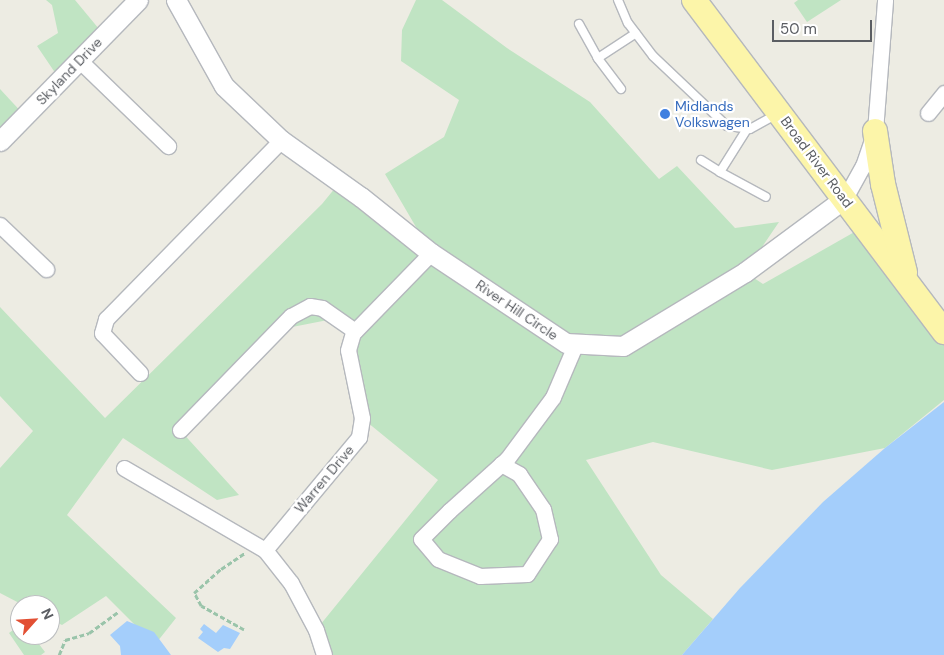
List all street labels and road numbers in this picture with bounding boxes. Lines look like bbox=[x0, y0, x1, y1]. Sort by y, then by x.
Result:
street label: Skyland Drive bbox=[33, 34, 105, 108]
street label: Broad River Road bbox=[777, 113, 857, 211]
street label: River Hill Circle bbox=[473, 276, 561, 344]
street label: Warren Drive bbox=[291, 442, 357, 516]

